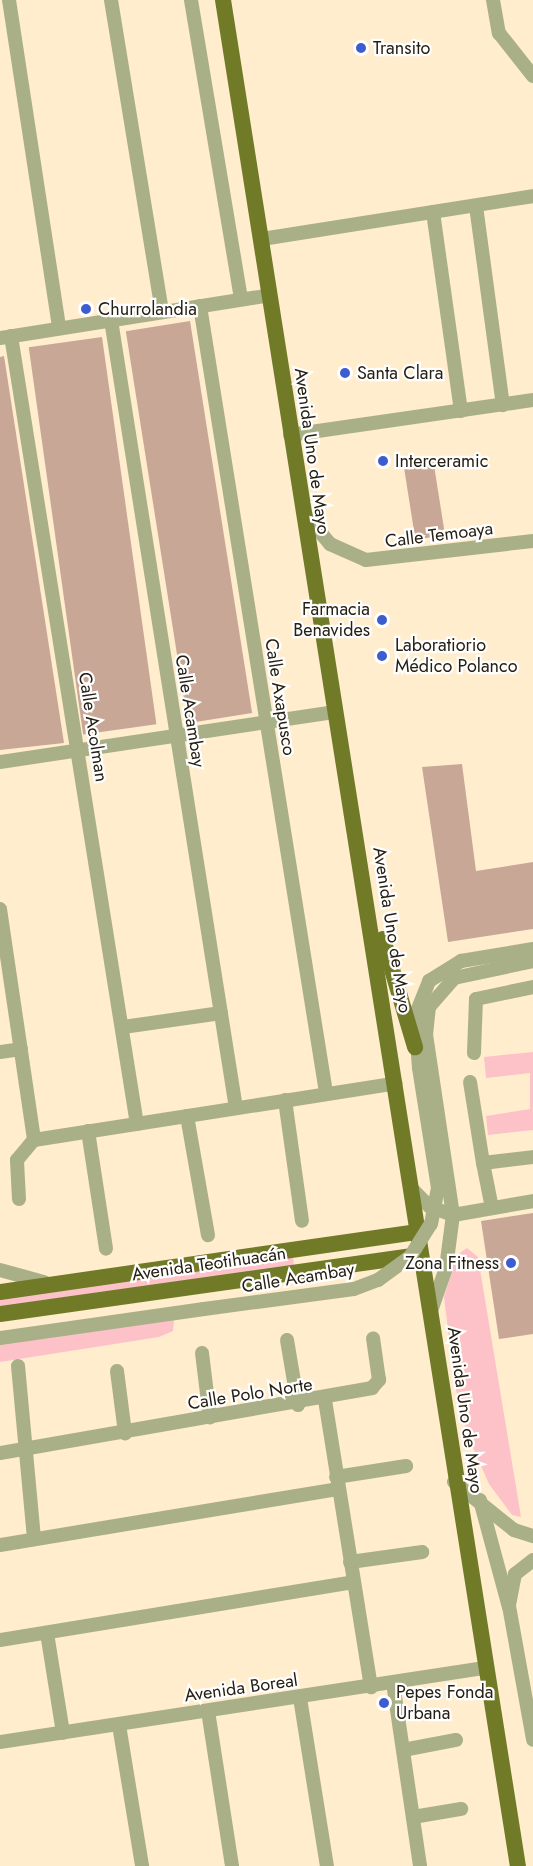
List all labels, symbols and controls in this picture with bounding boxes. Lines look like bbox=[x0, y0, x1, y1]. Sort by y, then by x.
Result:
place label: Transito bbox=[373, 37, 430, 59]
marker: Transito bbox=[354, 41, 368, 55]
place label: Churrolandia bbox=[98, 298, 197, 320]
marker: Churrolandia bbox=[79, 302, 93, 316]
place label: Santa Clara bbox=[357, 362, 443, 384]
street label: Avenida Uno de Mayo bbox=[290, 366, 334, 536]
marker: Santa Clara bbox=[338, 366, 352, 380]
place label: Interceramic bbox=[395, 450, 488, 472]
marker: Interceramic bbox=[376, 454, 390, 468]
street label: Calle Temoaya bbox=[384, 518, 494, 552]
place label: Farmacia Benavides bbox=[293, 599, 370, 642]
marker: Farmacia Benavides bbox=[375, 613, 389, 627]
place label: Laboratiorio Médico Polanco bbox=[395, 635, 517, 678]
street label: Calle Axapusco bbox=[260, 637, 300, 757]
marker: Laboratiorio Médico Polanco bbox=[373, 647, 391, 665]
street label: Calle Acambay bbox=[170, 653, 210, 769]
street label: Calle Acolman bbox=[74, 671, 112, 783]
street label: Avenida Uno de Mayo bbox=[368, 845, 416, 1015]
street label: Avenida Teotihuacán bbox=[131, 1242, 287, 1286]
place label: Zona Fitness bbox=[405, 1252, 499, 1274]
marker: Zona Fitness bbox=[504, 1256, 518, 1270]
street label: Calle Acambay bbox=[240, 1258, 356, 1298]
street label: Avenida Uno de Mayo bbox=[443, 1325, 487, 1495]
street label: Calle Polo Norte bbox=[186, 1373, 314, 1415]
street label: Avenida Boreal bbox=[183, 1669, 299, 1707]
place label: Pepes Fonda Urbana bbox=[396, 1682, 493, 1724]
marker: Pepes Fonda Urbana bbox=[377, 1696, 391, 1710]

